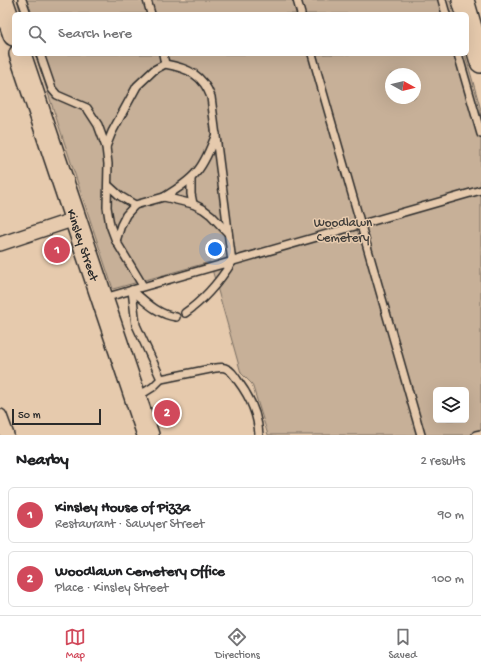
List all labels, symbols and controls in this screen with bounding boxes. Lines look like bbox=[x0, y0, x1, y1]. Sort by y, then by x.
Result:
search box bbox=[12, 12, 469, 56]
icon: search bbox=[26, 23, 48, 45]
text: Search here bbox=[58, 25, 132, 43]
north arrow bbox=[385, 68, 421, 104]
street label: Kinsley Street bbox=[63, 207, 101, 285]
park label: Woodlawn Cemetery bbox=[314, 216, 373, 246]
pin: 1 bbox=[44, 235, 70, 265]
your location bbox=[205, 239, 225, 259]
map controls bbox=[433, 387, 469, 423]
button: layers bbox=[433, 387, 469, 423]
pin: 2 bbox=[154, 398, 180, 428]
scale bar bbox=[12, 407, 101, 426]
text: 50 m bbox=[18, 410, 40, 422]
text: Nearby bbox=[16, 451, 69, 471]
text: 2 results bbox=[420, 454, 465, 469]
text: Kinsley House of Pizza bbox=[55, 499, 190, 517]
text: 1 bbox=[27, 508, 33, 523]
text: 90 m bbox=[438, 508, 464, 523]
text: Restaurant · Sawyer Street bbox=[55, 517, 204, 532]
text: Woodlawn Cemetery Office bbox=[55, 563, 225, 581]
text: 2 bbox=[27, 572, 33, 587]
text: 100 m bbox=[432, 572, 464, 587]
text: Place · Kinsley Street bbox=[55, 581, 168, 596]
tab: Map bbox=[64, 626, 86, 662]
tab: Directions bbox=[215, 626, 260, 662]
tab: Saved bbox=[388, 626, 417, 662]

